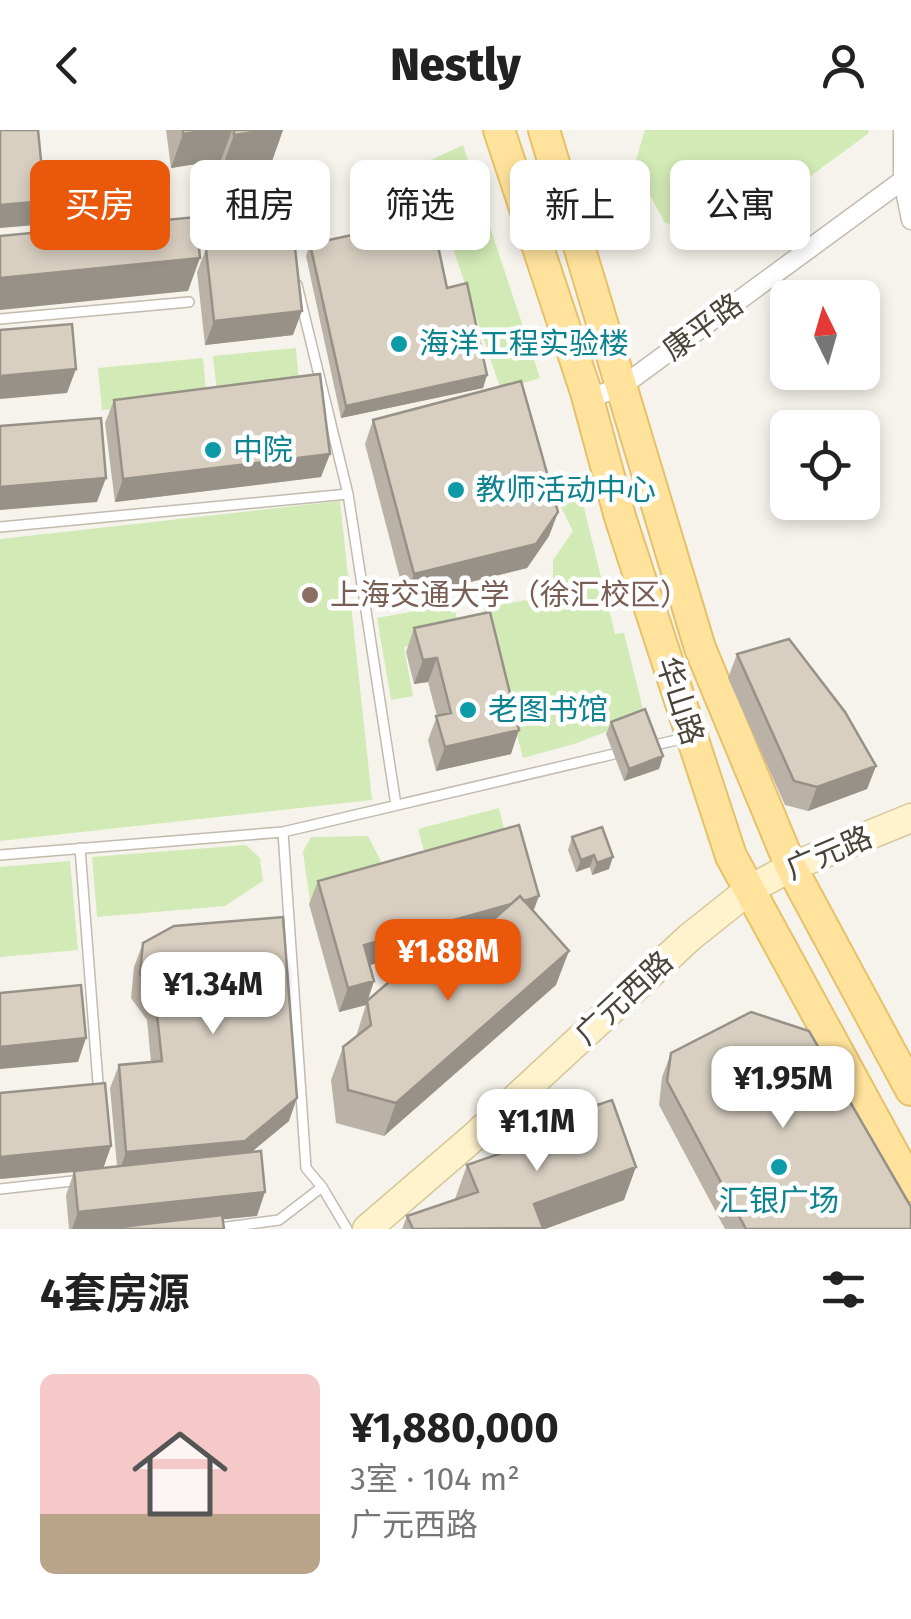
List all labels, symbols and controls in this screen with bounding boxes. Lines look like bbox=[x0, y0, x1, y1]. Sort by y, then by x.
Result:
icon: back bbox=[40, 38, 95, 93]
text: Nestly bbox=[390, 38, 521, 92]
icon: person bbox=[816, 38, 871, 93]
chip: 买房 bbox=[30, 160, 170, 250]
chip: 租房 bbox=[190, 160, 330, 250]
chip: 筛选 bbox=[350, 160, 490, 250]
chip: 新上 bbox=[510, 160, 650, 250]
chip: 公寓 bbox=[670, 160, 810, 250]
north arrow bbox=[770, 280, 880, 390]
map controls bbox=[770, 280, 880, 520]
street label: 康平路 bbox=[656, 286, 750, 368]
place label: 海洋工程实验楼 bbox=[419, 326, 629, 362]
marker: 海洋工程实验楼 bbox=[388, 333, 410, 355]
button: locate bbox=[770, 410, 880, 520]
place label: 中院 bbox=[233, 432, 293, 468]
marker: 中院 bbox=[202, 439, 224, 461]
place label: 教师活动中心 bbox=[476, 472, 656, 508]
marker: 教师活动中心 bbox=[445, 479, 467, 501]
place label: 上海交通大学（徐汇校区） bbox=[330, 577, 690, 613]
marker: 上海交通大学（徐汇校区） bbox=[299, 584, 321, 606]
street label: 华山路 bbox=[649, 653, 711, 749]
place label: 老图书馆 bbox=[488, 692, 608, 728]
marker: 老图书馆 bbox=[457, 699, 479, 721]
street label: 广元路 bbox=[781, 819, 877, 887]
pin: ¥1.88M bbox=[367, 919, 529, 1004]
text: ¥1.88M bbox=[397, 932, 499, 970]
street label: 广元西路 bbox=[568, 944, 680, 1052]
pin: ¥1.34M bbox=[132, 952, 294, 1037]
text: ¥1.34M bbox=[163, 965, 263, 1003]
pin: ¥1.95M bbox=[702, 1046, 864, 1131]
text: ¥1.95M bbox=[733, 1059, 833, 1097]
pin: ¥1.1M bbox=[467, 1089, 607, 1174]
text: ¥1.1M bbox=[499, 1102, 575, 1140]
marker: 汇银广场 bbox=[768, 1156, 790, 1178]
place label: 汇银广场 bbox=[719, 1183, 839, 1219]
icon: filters bbox=[816, 1262, 871, 1317]
text: 4套房源 bbox=[40, 1269, 190, 1319]
text: ¥1,880,000 bbox=[350, 1403, 559, 1453]
icon: home bbox=[120, 1414, 240, 1534]
text: 3室 · 104 m² bbox=[350, 1460, 520, 1498]
text: 广元西路 bbox=[350, 1506, 478, 1544]

